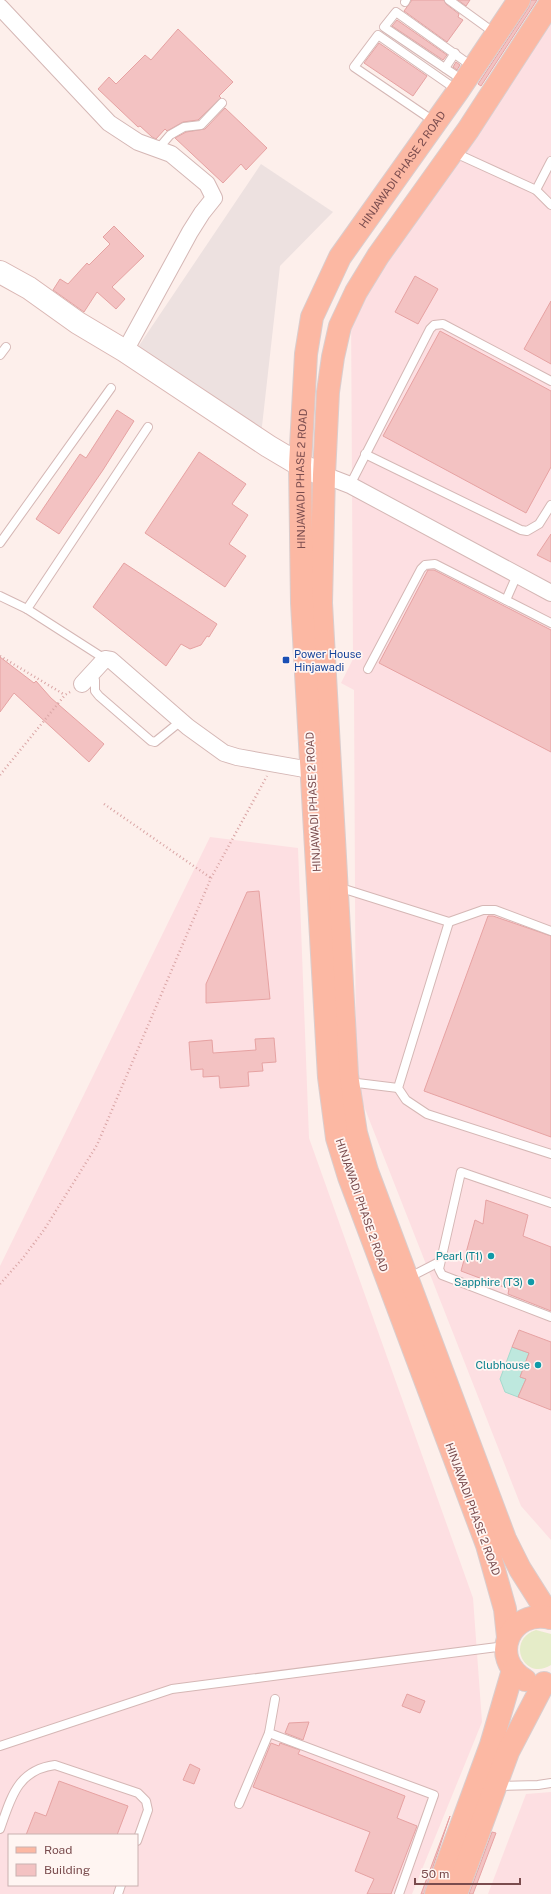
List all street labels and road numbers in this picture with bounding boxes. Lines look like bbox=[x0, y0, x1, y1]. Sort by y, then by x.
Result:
street label: HINJAWADI PHASE 2 ROAD bbox=[357, 108, 448, 230]
street label: HINJAWADI PHASE 2 ROAD bbox=[294, 408, 309, 549]
street label: HINJAWADI PHASE 2 ROAD bbox=[303, 731, 323, 872]
street label: HINJAWADI PHASE 2 ROAD bbox=[333, 1137, 391, 1274]
street label: HINJAWADI PHASE 2 ROAD bbox=[443, 1441, 503, 1577]

